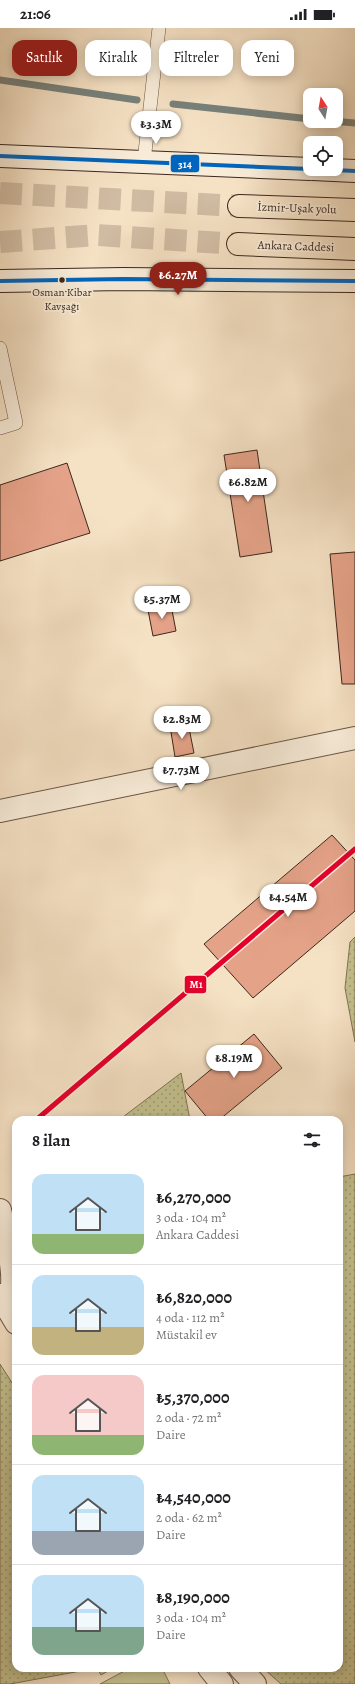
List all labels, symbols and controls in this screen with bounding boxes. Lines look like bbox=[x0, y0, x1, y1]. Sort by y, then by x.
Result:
text: 21:06 bbox=[20, 4, 51, 24]
chip: Satılık bbox=[12, 40, 77, 76]
chip: Kiralık bbox=[85, 40, 151, 76]
chip: Filtreler bbox=[159, 40, 233, 76]
chip: Yeni bbox=[241, 40, 294, 76]
north arrow bbox=[303, 88, 343, 128]
map controls bbox=[303, 88, 343, 176]
pin: ₺3.3M bbox=[128, 111, 184, 145]
text: ₺3.3M bbox=[140, 115, 172, 132]
button: locate bbox=[303, 136, 343, 176]
line badge: 314 bbox=[170, 154, 200, 173]
text: 314 bbox=[178, 157, 192, 172]
street label: İzmir-Uşak yolu bbox=[257, 199, 337, 217]
street label: Ankara Caddesi bbox=[256, 237, 335, 255]
pin: ₺6.27M bbox=[145, 262, 211, 296]
text: ₺6.27M bbox=[159, 266, 197, 283]
marker: Osman Kibar Kavşağı bbox=[57, 275, 67, 285]
place label: Osman Kibar Kavşağı bbox=[32, 285, 92, 314]
pin: ₺6.82M bbox=[215, 469, 281, 503]
text: ₺6.82M bbox=[228, 473, 268, 490]
pin: ₺5.37M bbox=[129, 586, 195, 620]
text: ₺5.37M bbox=[143, 590, 181, 607]
pin: ₺2.83M bbox=[149, 706, 215, 740]
text: ₺2.83M bbox=[163, 710, 201, 727]
pin: ₺7.73M bbox=[148, 757, 214, 791]
text: ₺7.73M bbox=[162, 761, 200, 778]
pin: ₺4.54M bbox=[255, 884, 321, 918]
text: ₺4.54M bbox=[269, 888, 307, 905]
line badge: M1 bbox=[184, 975, 207, 994]
text: M1 bbox=[189, 977, 203, 992]
pin: ₺8.19M bbox=[201, 1045, 267, 1079]
text: ₺8.19M bbox=[215, 1049, 253, 1066]
text: 8 ilan bbox=[32, 1129, 70, 1152]
icon: filters bbox=[301, 1129, 323, 1151]
text: ₺6,270,000 bbox=[156, 1186, 231, 1209]
icon: home bbox=[64, 1190, 112, 1238]
text: 3 oda · 104 m² bbox=[156, 1209, 226, 1226]
text: Ankara Caddesi bbox=[156, 1226, 239, 1243]
text: ₺6,820,000 bbox=[156, 1286, 232, 1309]
icon: home bbox=[64, 1291, 112, 1339]
text: 4 oda · 112 m² bbox=[156, 1309, 224, 1326]
text: Müstakil ev bbox=[156, 1326, 217, 1343]
text: ₺5,370,000 bbox=[156, 1386, 229, 1409]
icon: home bbox=[64, 1391, 112, 1439]
text: 2 oda · 72 m² bbox=[156, 1409, 221, 1426]
text: Daire bbox=[156, 1426, 186, 1443]
text: ₺4,540,000 bbox=[156, 1486, 231, 1509]
icon: home bbox=[64, 1491, 112, 1539]
text: 2 oda · 62 m² bbox=[156, 1509, 222, 1526]
text: Daire bbox=[156, 1526, 186, 1543]
text: ₺8,190,000 bbox=[156, 1586, 230, 1609]
icon: home bbox=[64, 1591, 112, 1639]
text: 3 oda · 104 m² bbox=[156, 1609, 226, 1626]
text: Daire bbox=[156, 1626, 186, 1643]

